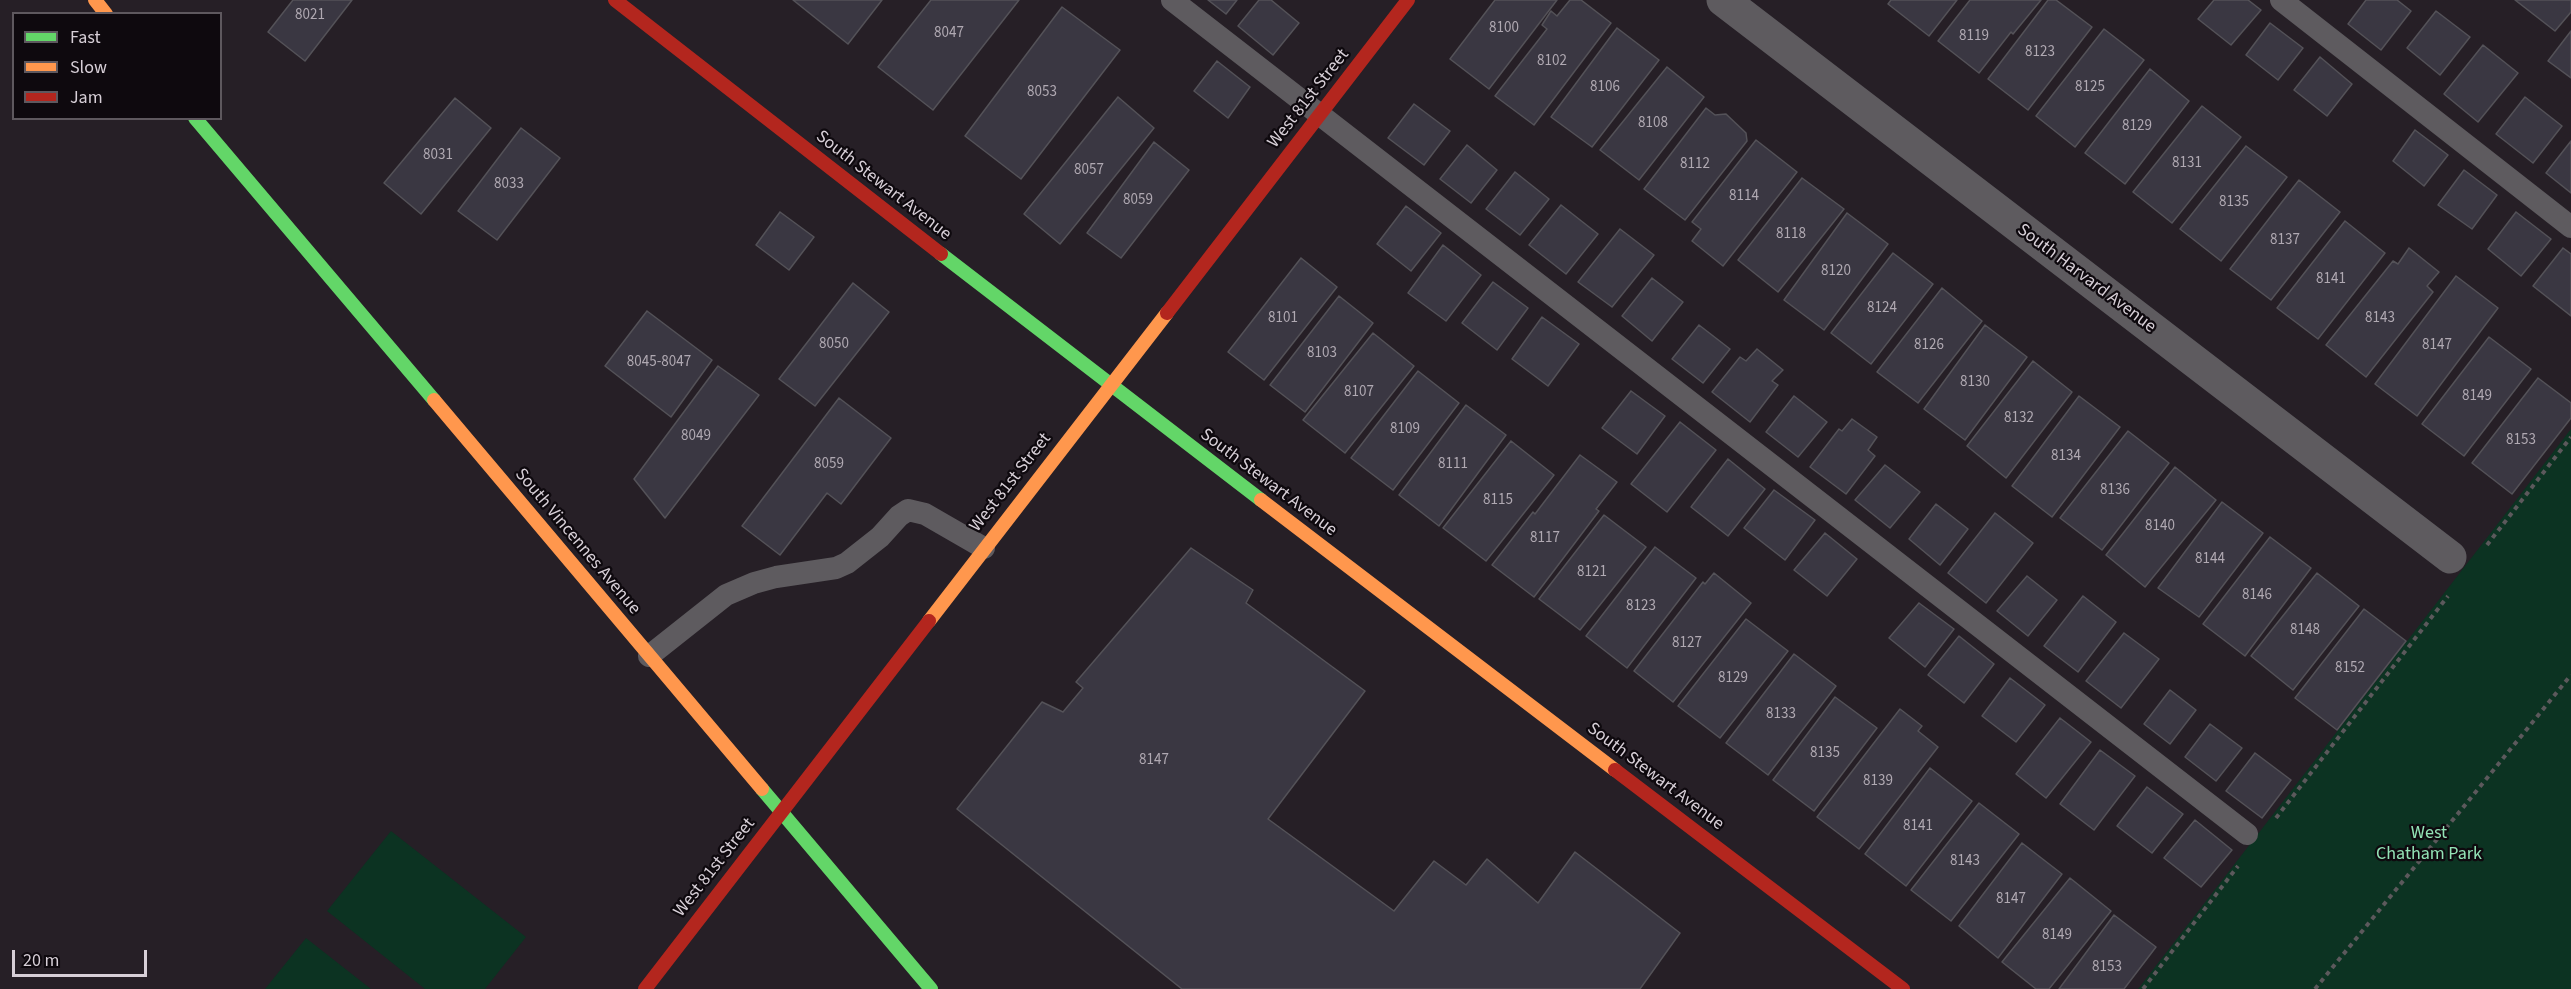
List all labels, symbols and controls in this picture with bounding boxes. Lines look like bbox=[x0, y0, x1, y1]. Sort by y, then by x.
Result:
house number: 8021 bbox=[295, 7, 325, 25]
legend bbox=[12, 12, 222, 120]
house number: 8100 bbox=[1489, 20, 1519, 38]
text: Fast bbox=[70, 25, 101, 50]
house number: 8047 bbox=[934, 25, 964, 43]
house number: 8119 bbox=[1959, 28, 1989, 46]
house number: 8123 bbox=[2025, 44, 2055, 62]
street label: West 81st Street bbox=[1264, 45, 1354, 153]
house number: 8102 bbox=[1537, 53, 1567, 71]
text: Slow bbox=[70, 55, 107, 80]
house number: 8106 bbox=[1590, 79, 1620, 97]
house number: 8125 bbox=[2075, 79, 2105, 97]
house number: 8053 bbox=[1027, 84, 1057, 102]
text: Jam bbox=[70, 85, 103, 110]
house number: 8108 bbox=[1638, 115, 1668, 133]
house number: 8129 bbox=[2122, 118, 2152, 136]
street label: South Stewart Avenue bbox=[811, 126, 955, 246]
house number: 8031 bbox=[423, 147, 453, 165]
house number: 8131 bbox=[2172, 155, 2202, 173]
house number: 8112 bbox=[1680, 156, 1710, 174]
house number: 8057 bbox=[1074, 162, 1104, 180]
house number: 8033 bbox=[494, 176, 524, 194]
house number: 8114 bbox=[1729, 188, 1759, 206]
house number: 8059 bbox=[1123, 192, 1153, 210]
house number: 8135 bbox=[2219, 194, 2249, 212]
street label: South Harvard Avenue bbox=[2012, 220, 2160, 338]
house number: 8118 bbox=[1776, 226, 1806, 244]
house number: 8137 bbox=[2270, 232, 2300, 250]
house number: 8120 bbox=[1821, 263, 1851, 281]
house number: 8141 bbox=[2316, 271, 2346, 289]
house number: 8124 bbox=[1867, 300, 1897, 318]
house number: 8101 bbox=[1268, 310, 1298, 328]
house number: 8143 bbox=[2365, 310, 2395, 328]
house number: 8050 bbox=[819, 336, 849, 354]
house number: 8126 bbox=[1914, 337, 1944, 355]
house number: 8147 bbox=[2422, 337, 2452, 355]
house number: 8103 bbox=[1307, 345, 1337, 363]
house number: 8045-8047 bbox=[627, 354, 691, 372]
house number: 8130 bbox=[1960, 374, 1990, 392]
house number: 8107 bbox=[1344, 384, 1374, 402]
house number: 8149 bbox=[2462, 388, 2492, 406]
house number: 8132 bbox=[2004, 410, 2034, 428]
house number: 8109 bbox=[1390, 421, 1420, 439]
street label: South Stewart Avenue bbox=[1195, 424, 1341, 542]
house number: 8049 bbox=[681, 428, 711, 446]
street label: West 81st Street bbox=[966, 429, 1056, 537]
house number: 8153 bbox=[2506, 432, 2536, 450]
house number: 8134 bbox=[2051, 448, 2081, 466]
house number: 8059 bbox=[814, 456, 844, 474]
house number: 8111 bbox=[1438, 456, 1468, 474]
street label: South Vincennes Avenue bbox=[510, 465, 644, 619]
house number: 8136 bbox=[2100, 482, 2130, 500]
house number: 8115 bbox=[1483, 492, 1513, 510]
house number: 8140 bbox=[2145, 518, 2175, 536]
house number: 8117 bbox=[1530, 530, 1560, 548]
house number: 8144 bbox=[2195, 551, 2225, 569]
house number: 8121 bbox=[1577, 564, 1607, 582]
house number: 8146 bbox=[2242, 587, 2272, 605]
house number: 8123 bbox=[1626, 598, 1656, 616]
house number: 8148 bbox=[2290, 622, 2320, 640]
house number: 8127 bbox=[1672, 635, 1702, 653]
house number: 8152 bbox=[2335, 660, 2365, 678]
house number: 8129 bbox=[1718, 670, 1748, 688]
house number: 8133 bbox=[1766, 706, 1796, 724]
street label: South Stewart Avenue bbox=[1582, 718, 1728, 836]
house number: 8135 bbox=[1810, 745, 1840, 763]
house number: 8147 bbox=[1139, 752, 1169, 770]
house number: 8139 bbox=[1863, 773, 1893, 791]
street label: West 81st Street bbox=[670, 814, 760, 922]
house number: 8141 bbox=[1903, 818, 1933, 836]
park label: West Chatham Park bbox=[2376, 823, 2482, 866]
house number: 8143 bbox=[1950, 853, 1980, 871]
house number: 8147 bbox=[1996, 891, 2026, 909]
house number: 8149 bbox=[2042, 927, 2072, 945]
scale bar bbox=[15, 938, 150, 976]
text: 20 m bbox=[23, 948, 59, 973]
house number: 8153 bbox=[2092, 959, 2122, 977]

